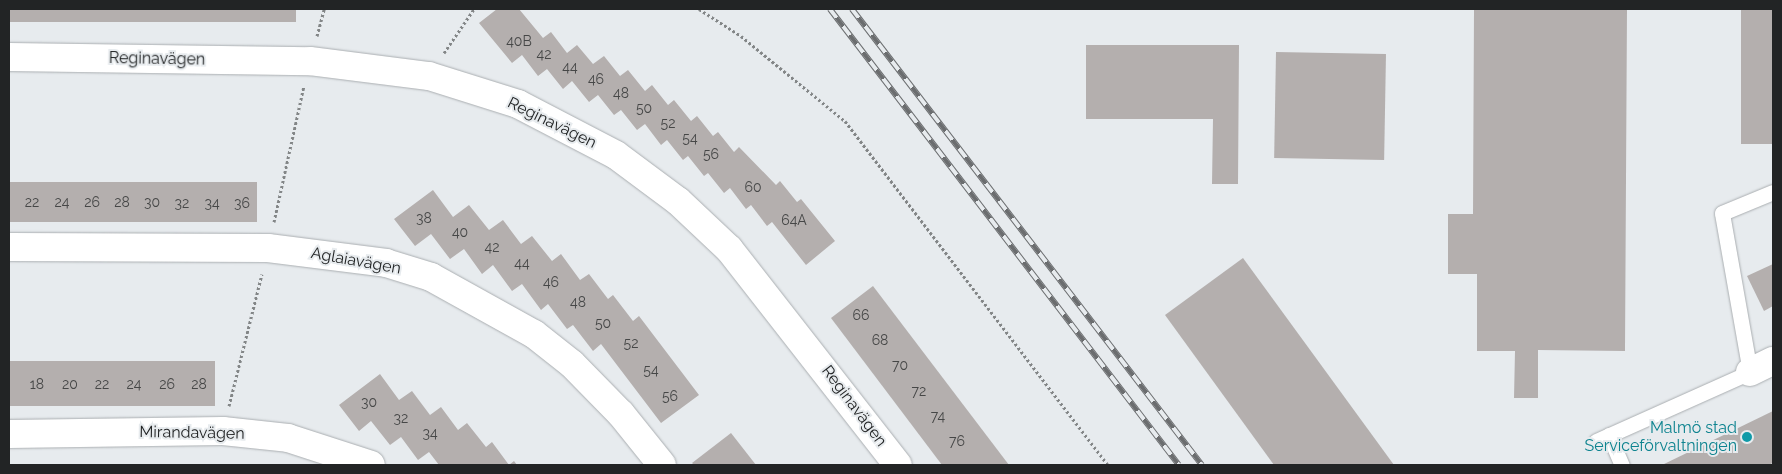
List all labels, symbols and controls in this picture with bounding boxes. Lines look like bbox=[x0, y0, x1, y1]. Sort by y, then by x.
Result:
house number: 40B bbox=[506, 33, 532, 49]
house number: 42 bbox=[537, 46, 551, 62]
street label: Reginavägen bbox=[109, 49, 205, 69]
house number: 44 bbox=[562, 59, 578, 75]
house number: 46 bbox=[588, 71, 604, 87]
house number: 48 bbox=[613, 85, 629, 101]
street label: Reginavägen bbox=[504, 93, 600, 153]
house number: 50 bbox=[636, 100, 652, 116]
house number: 52 bbox=[661, 115, 675, 131]
house number: 54 bbox=[682, 130, 698, 146]
house number: 56 bbox=[703, 146, 719, 162]
house number: 60 bbox=[744, 179, 762, 195]
house number: 22 bbox=[25, 194, 39, 210]
house number: 24 bbox=[55, 194, 69, 210]
house number: 26 bbox=[84, 194, 100, 210]
house number: 28 bbox=[114, 194, 130, 210]
house number: 30 bbox=[144, 194, 160, 210]
house number: 32 bbox=[175, 195, 189, 211]
house number: 34 bbox=[204, 195, 220, 211]
house number: 36 bbox=[234, 195, 250, 211]
house number: 38 bbox=[416, 210, 432, 226]
house number: 64A bbox=[781, 212, 807, 228]
house number: 40 bbox=[452, 224, 468, 240]
house number: 42 bbox=[485, 239, 499, 255]
street label: Aglaiavägen bbox=[309, 244, 403, 278]
house number: 44 bbox=[514, 255, 530, 271]
house number: 46 bbox=[543, 274, 559, 290]
house number: 48 bbox=[570, 294, 586, 310]
house number: 66 bbox=[853, 307, 869, 323]
house number: 50 bbox=[595, 315, 611, 331]
house number: 68 bbox=[872, 332, 888, 348]
house number: 52 bbox=[624, 335, 638, 351]
house number: 70 bbox=[892, 357, 908, 373]
house number: 54 bbox=[643, 362, 659, 378]
street label: Reginavägen bbox=[817, 362, 891, 450]
house number: 18 bbox=[30, 376, 44, 392]
house number: 20 bbox=[62, 376, 78, 392]
house number: 22 bbox=[95, 376, 109, 392]
house number: 24 bbox=[127, 376, 141, 392]
house number: 26 bbox=[159, 376, 175, 392]
house number: 28 bbox=[191, 376, 207, 392]
house number: 72 bbox=[912, 383, 926, 399]
house number: 56 bbox=[662, 388, 678, 404]
house number: 30 bbox=[361, 394, 377, 410]
house number: 74 bbox=[931, 408, 945, 424]
house number: 32 bbox=[394, 410, 408, 426]
place label: Malmö stad Serviceförvaltningen bbox=[1585, 418, 1737, 456]
street label: Mirandavägen bbox=[139, 422, 245, 444]
house number: 34 bbox=[422, 425, 438, 441]
marker: Malmö stad Serviceförvaltningen bbox=[1741, 431, 1753, 443]
house number: 76 bbox=[949, 433, 965, 449]

